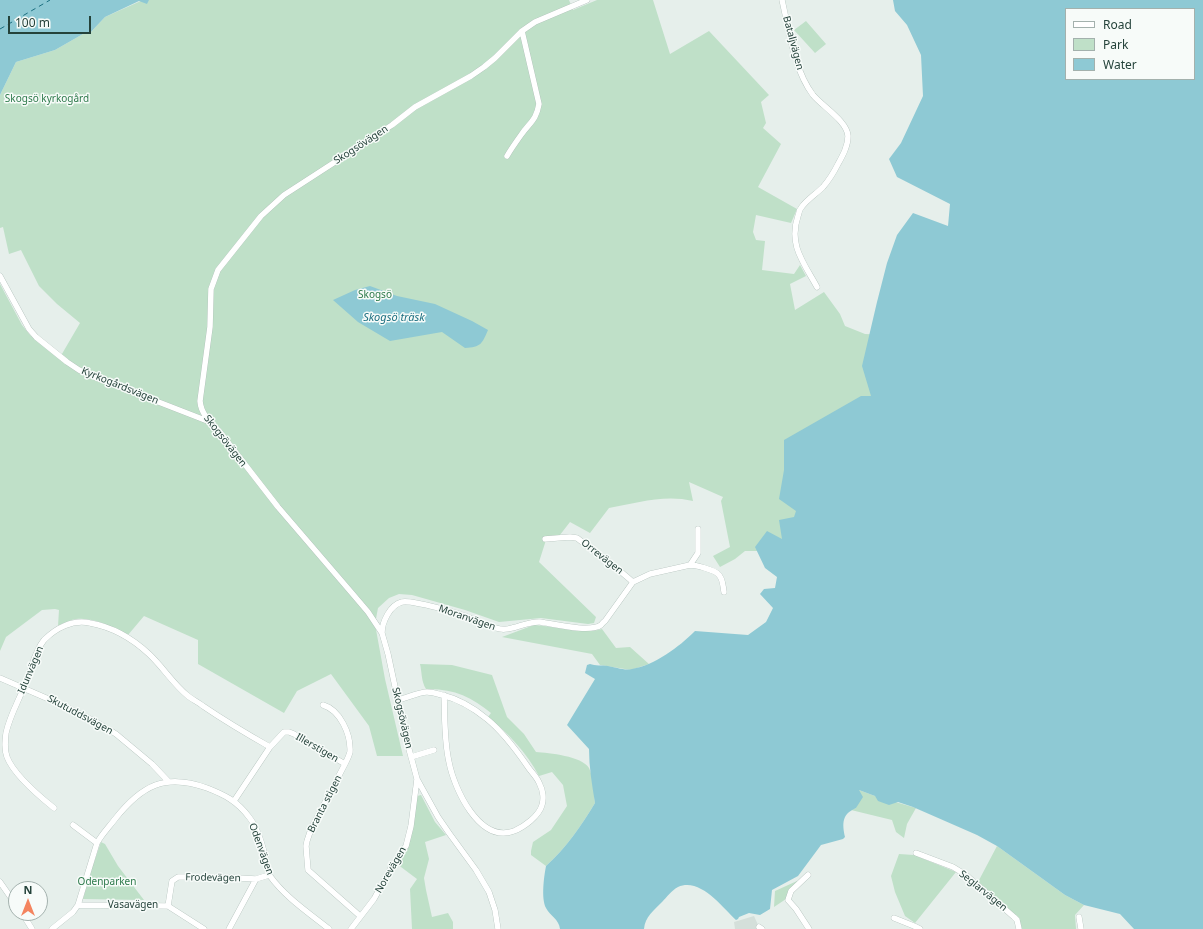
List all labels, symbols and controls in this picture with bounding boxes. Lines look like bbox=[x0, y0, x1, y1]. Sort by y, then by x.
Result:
scale bar bbox=[10, 8, 93, 34]
legend bbox=[1065, 8, 1195, 80]
text: 100 m bbox=[15, 14, 50, 31]
street label: Bataljvägen bbox=[780, 15, 806, 71]
text: Road bbox=[1103, 16, 1132, 33]
text: Park bbox=[1103, 36, 1128, 53]
text: Water bbox=[1103, 56, 1137, 73]
park label: Skogsö kyrkogård bbox=[5, 93, 89, 105]
street label: Skogsövägen bbox=[332, 123, 390, 167]
park label: Skogsö bbox=[358, 289, 392, 301]
water label: Skogsö träsk bbox=[363, 311, 425, 325]
street label: Kyrkogårdsvägen bbox=[80, 365, 160, 407]
street label: Skogsövägen bbox=[201, 413, 249, 469]
street label: Orrevägen bbox=[579, 537, 625, 577]
street label: Moranvägen bbox=[437, 603, 497, 633]
street label: Idunvägen bbox=[16, 644, 46, 696]
street label: Skogsövägen bbox=[389, 686, 415, 750]
street label: Skutuddsvägen bbox=[45, 693, 115, 737]
street label: Illerstigen bbox=[294, 731, 340, 765]
street label: Branta stigen bbox=[305, 773, 345, 835]
street label: Odenvägen bbox=[246, 821, 276, 877]
street label: Norevägen bbox=[373, 845, 409, 895]
street label: Seglarvägen bbox=[957, 868, 1009, 914]
street label: Frodevägen bbox=[185, 872, 241, 884]
park label: Odenparken bbox=[78, 876, 136, 888]
north arrow bbox=[8, 881, 48, 921]
text: N bbox=[24, 882, 32, 897]
street label: Vasavägen bbox=[108, 899, 158, 911]

